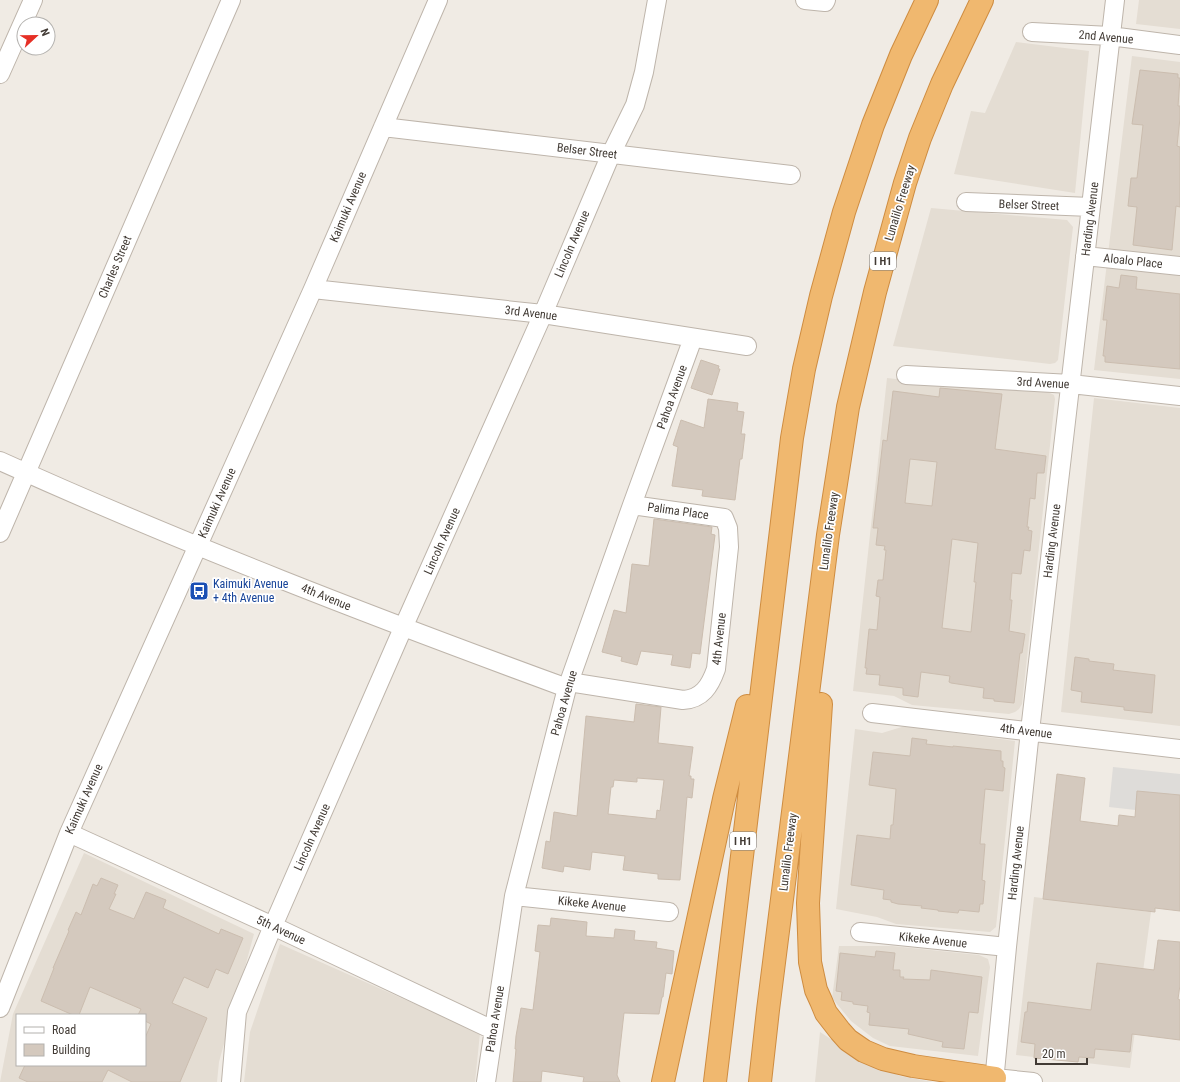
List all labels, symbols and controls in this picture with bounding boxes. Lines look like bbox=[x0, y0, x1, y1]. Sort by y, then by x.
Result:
north arrow bbox=[16, 16, 56, 56]
text: N bbox=[38, 27, 52, 38]
street label: 2nd Avenue bbox=[1078, 28, 1134, 46]
street label: Belser Street bbox=[556, 140, 618, 162]
street label: Lunalilo Freeway bbox=[882, 163, 918, 243]
street label: Kaimuki Avenue bbox=[327, 169, 369, 244]
street label: Harding Avenue bbox=[1079, 181, 1102, 257]
street label: Belser Street bbox=[998, 197, 1060, 213]
street label: Lincoln Avenue bbox=[552, 208, 593, 280]
street label: Charles Street bbox=[96, 233, 135, 300]
street label: Aloalo Place bbox=[1103, 251, 1164, 271]
road number: I H1 bbox=[870, 252, 896, 270]
street label: 3rd Avenue bbox=[504, 303, 558, 323]
street label: Pahoa Avenue bbox=[654, 363, 690, 431]
street label: 3rd Avenue bbox=[1016, 375, 1070, 391]
street label: Kaimuki Avenue bbox=[195, 465, 239, 540]
street label: Lunalilo Freeway bbox=[817, 491, 841, 571]
street label: Palima Place bbox=[646, 500, 710, 522]
street label: Harding Avenue bbox=[1041, 503, 1064, 579]
street label: Lincoln Avenue bbox=[421, 505, 463, 577]
place label: Kaimuki Avenue + 4th Avenue bbox=[213, 577, 289, 605]
bus stop icon: Kaimuki Avenue + 4th Avenue bbox=[188, 580, 210, 602]
street label: 4th Avenue bbox=[299, 581, 353, 613]
street label: 4th Avenue bbox=[709, 612, 729, 666]
street label: Pahoa Avenue bbox=[548, 668, 580, 737]
street label: 4th Avenue bbox=[999, 721, 1053, 741]
street label: Kaimuki Avenue bbox=[62, 761, 106, 836]
street label: Lincoln Avenue bbox=[291, 801, 333, 873]
street label: Lunalilo Freeway bbox=[776, 812, 800, 892]
street label: Harding Avenue bbox=[1005, 825, 1027, 901]
road number: I H1 bbox=[730, 832, 756, 850]
street label: Kikeke Avenue bbox=[557, 893, 627, 915]
street label: 5th Avenue bbox=[254, 913, 308, 948]
street label: Kikeke Avenue bbox=[898, 929, 968, 951]
street label: Pahoa Avenue bbox=[483, 984, 507, 1053]
legend bbox=[16, 1014, 146, 1066]
text: Road bbox=[52, 1023, 76, 1037]
scale bar bbox=[1036, 1040, 1087, 1066]
text: Building bbox=[52, 1043, 90, 1057]
text: 20 m bbox=[1042, 1047, 1066, 1061]

